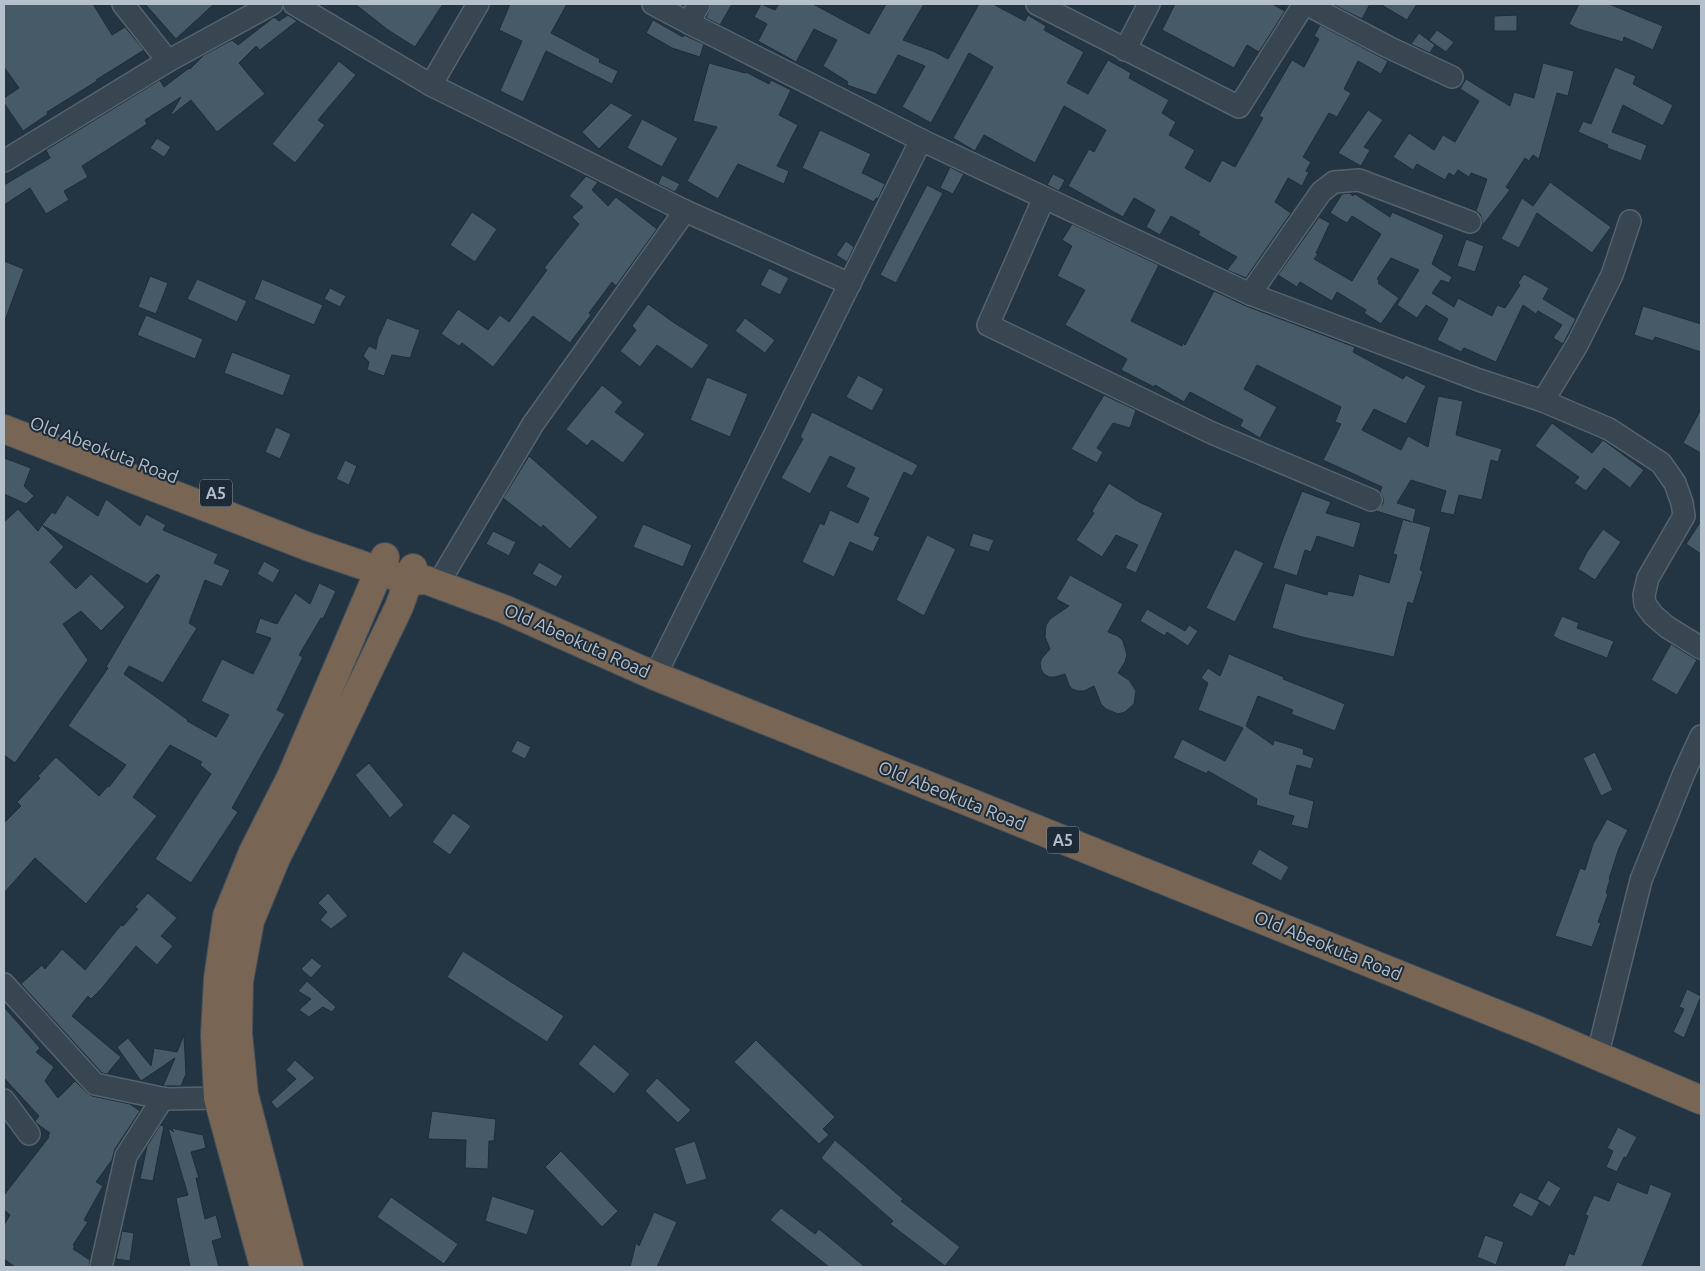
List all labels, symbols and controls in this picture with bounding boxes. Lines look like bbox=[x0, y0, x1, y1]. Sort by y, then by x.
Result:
street label: Old Abeokuta Road bbox=[27, 412, 181, 487]
road number: A5 bbox=[200, 479, 232, 506]
street label: Old Abeokuta Road bbox=[501, 599, 653, 681]
street label: Old Abeokuta Road bbox=[876, 756, 1029, 834]
road number: A5 bbox=[1047, 826, 1079, 854]
street label: Old Abeokuta Road bbox=[1252, 906, 1405, 984]

